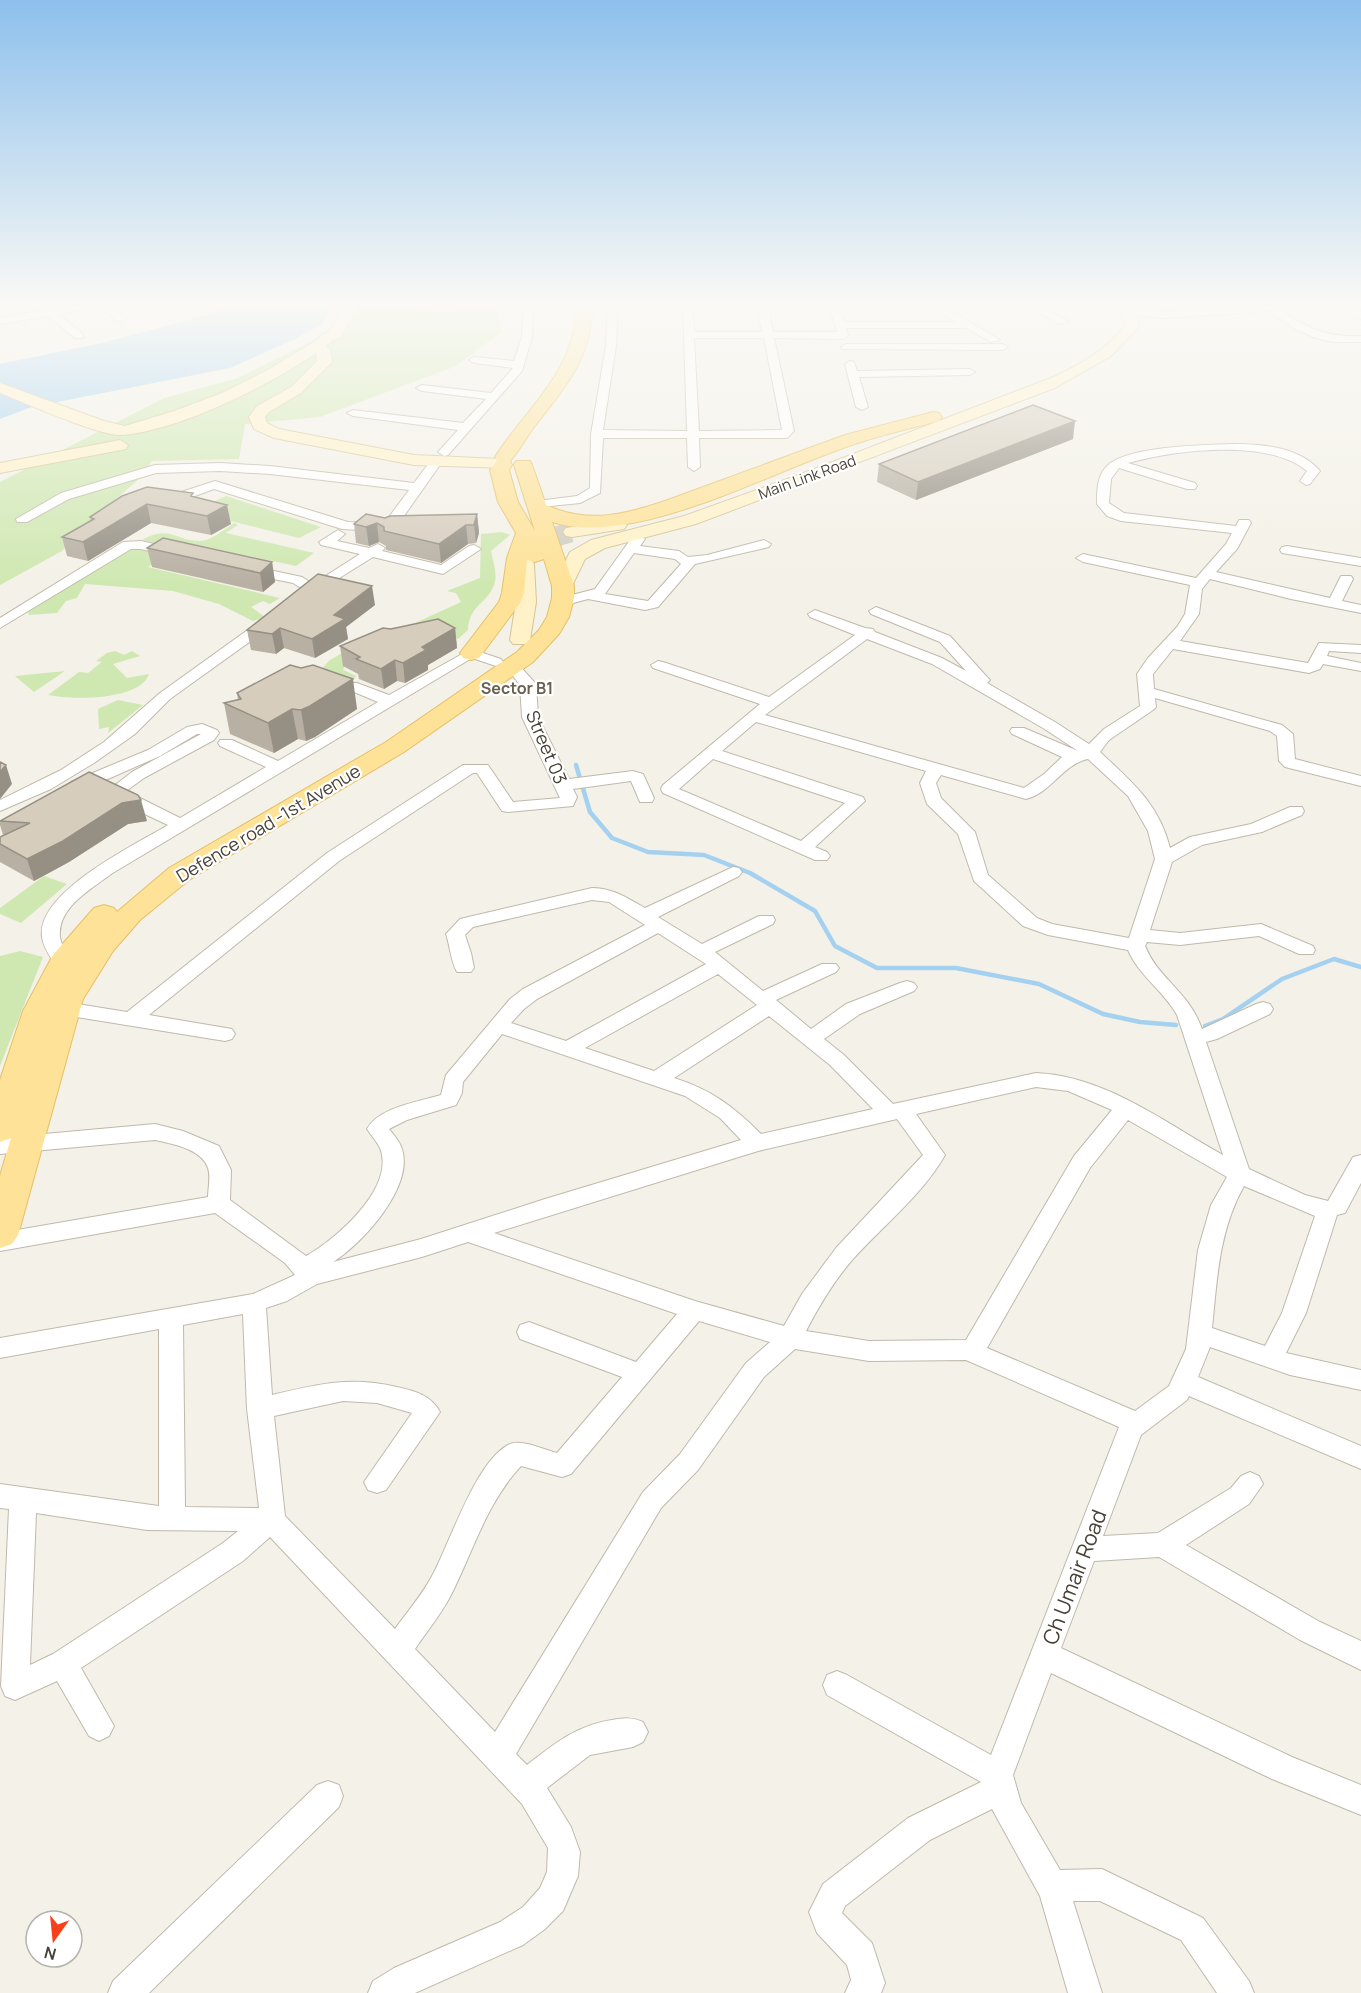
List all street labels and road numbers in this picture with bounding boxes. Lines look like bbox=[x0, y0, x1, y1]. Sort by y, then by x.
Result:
street label: Main Link Road bbox=[755, 450, 859, 504]
street label: Street 03 bbox=[521, 707, 573, 787]
street label: Defence road -1st Avenue bbox=[171, 758, 365, 888]
street label: Ch Umair Road bbox=[1035, 1506, 1113, 1648]

